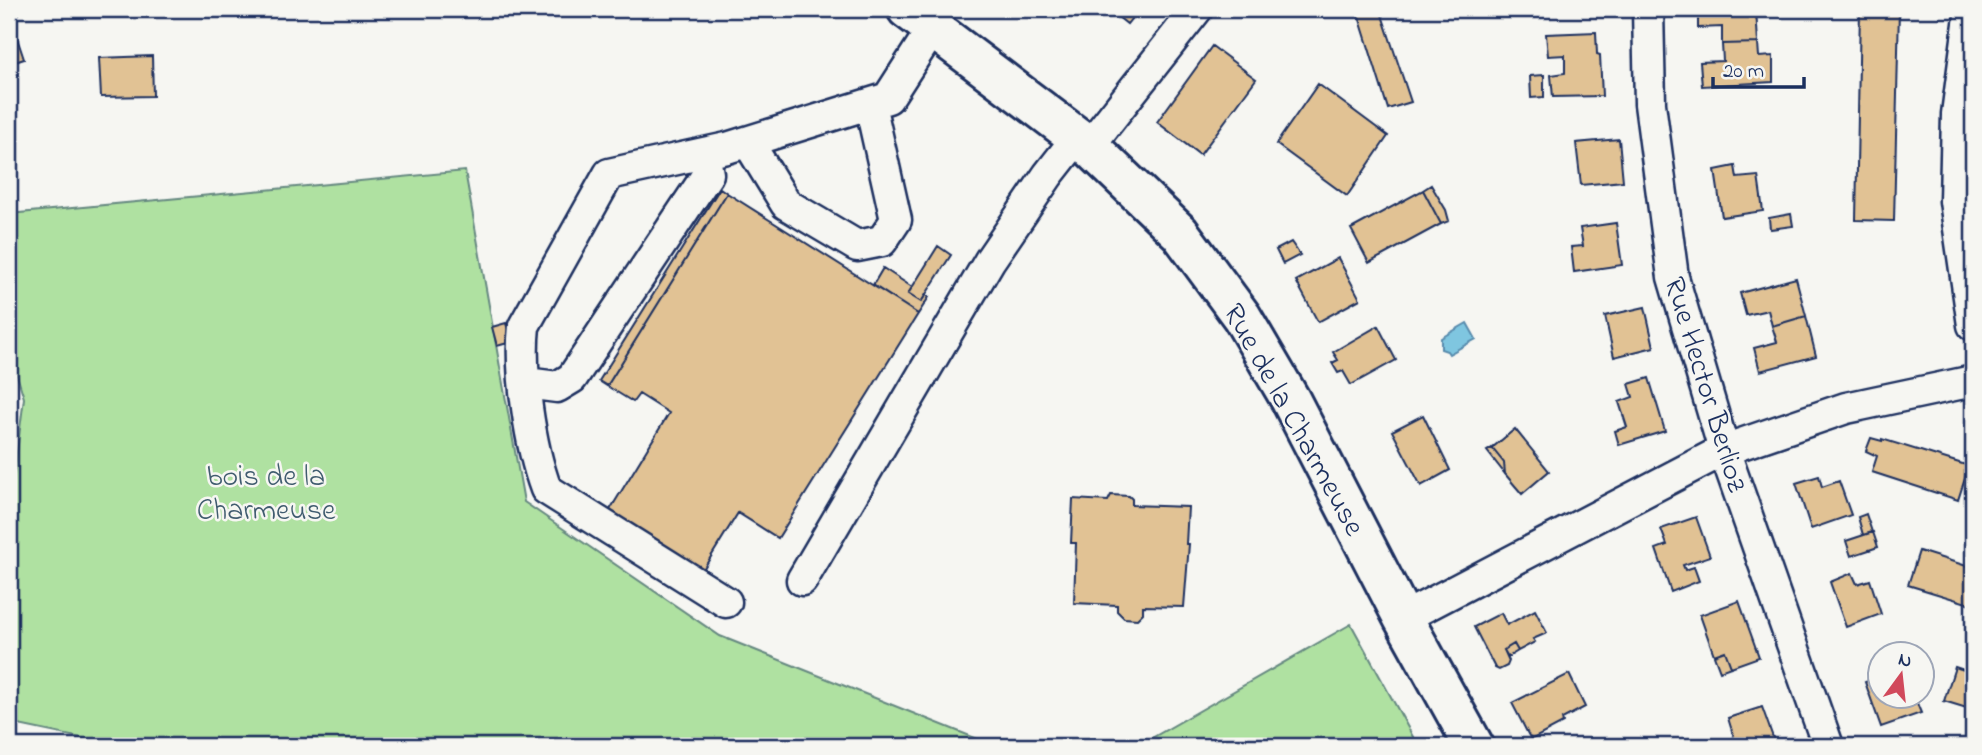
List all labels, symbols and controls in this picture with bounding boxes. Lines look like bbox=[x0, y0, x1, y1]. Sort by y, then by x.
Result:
scale bar bbox=[1713, 46, 1804, 90]
text: 20 m bbox=[1723, 57, 1764, 87]
street label: Rue Hector Berlioz bbox=[1651, 272, 1758, 498]
street label: Rue de la Charmeuse bbox=[1210, 296, 1375, 545]
park label: bois de la Charmeuse bbox=[197, 456, 336, 534]
north arrow bbox=[1867, 640, 1937, 710]
text: N bbox=[1895, 646, 1915, 676]

